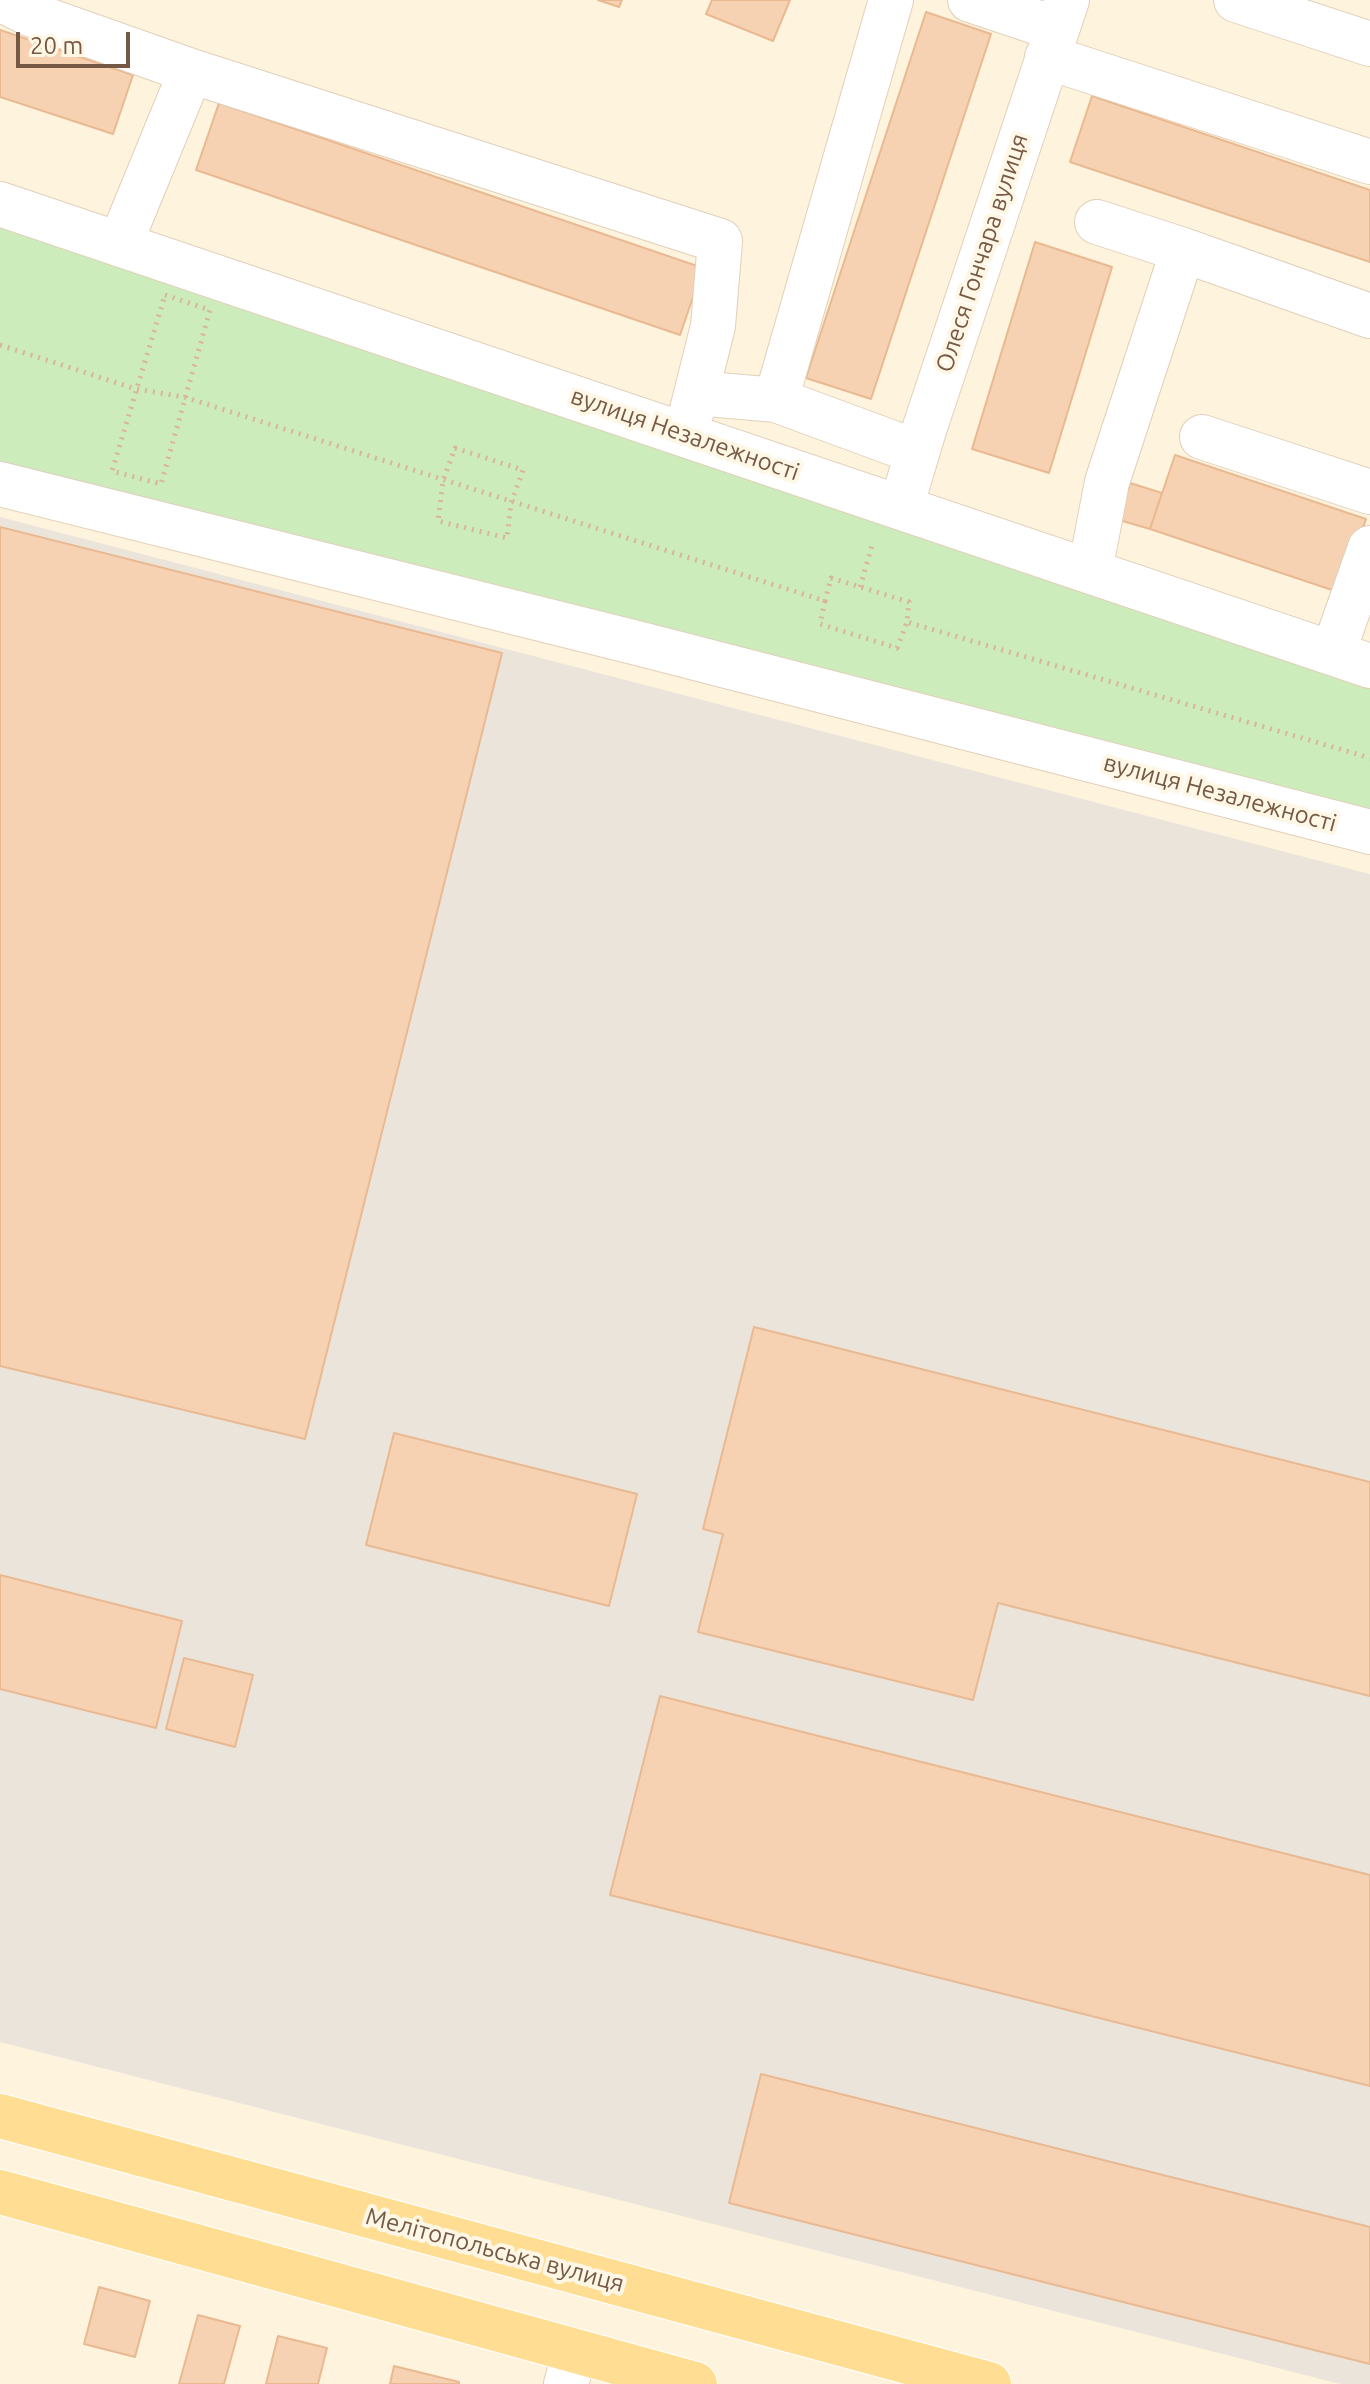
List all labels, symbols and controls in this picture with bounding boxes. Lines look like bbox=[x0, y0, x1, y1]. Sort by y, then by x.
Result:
scale bar bbox=[20, 16, 134, 66]
text: 20 m bbox=[30, 32, 83, 59]
street label: Олеся Гончара вулиця bbox=[930, 130, 1034, 376]
street label: вулиця Незалежності bbox=[567, 381, 803, 487]
street label: вулиця Незалежності bbox=[1100, 748, 1340, 838]
street label: Мелітопольська вулиця bbox=[363, 2202, 627, 2298]

